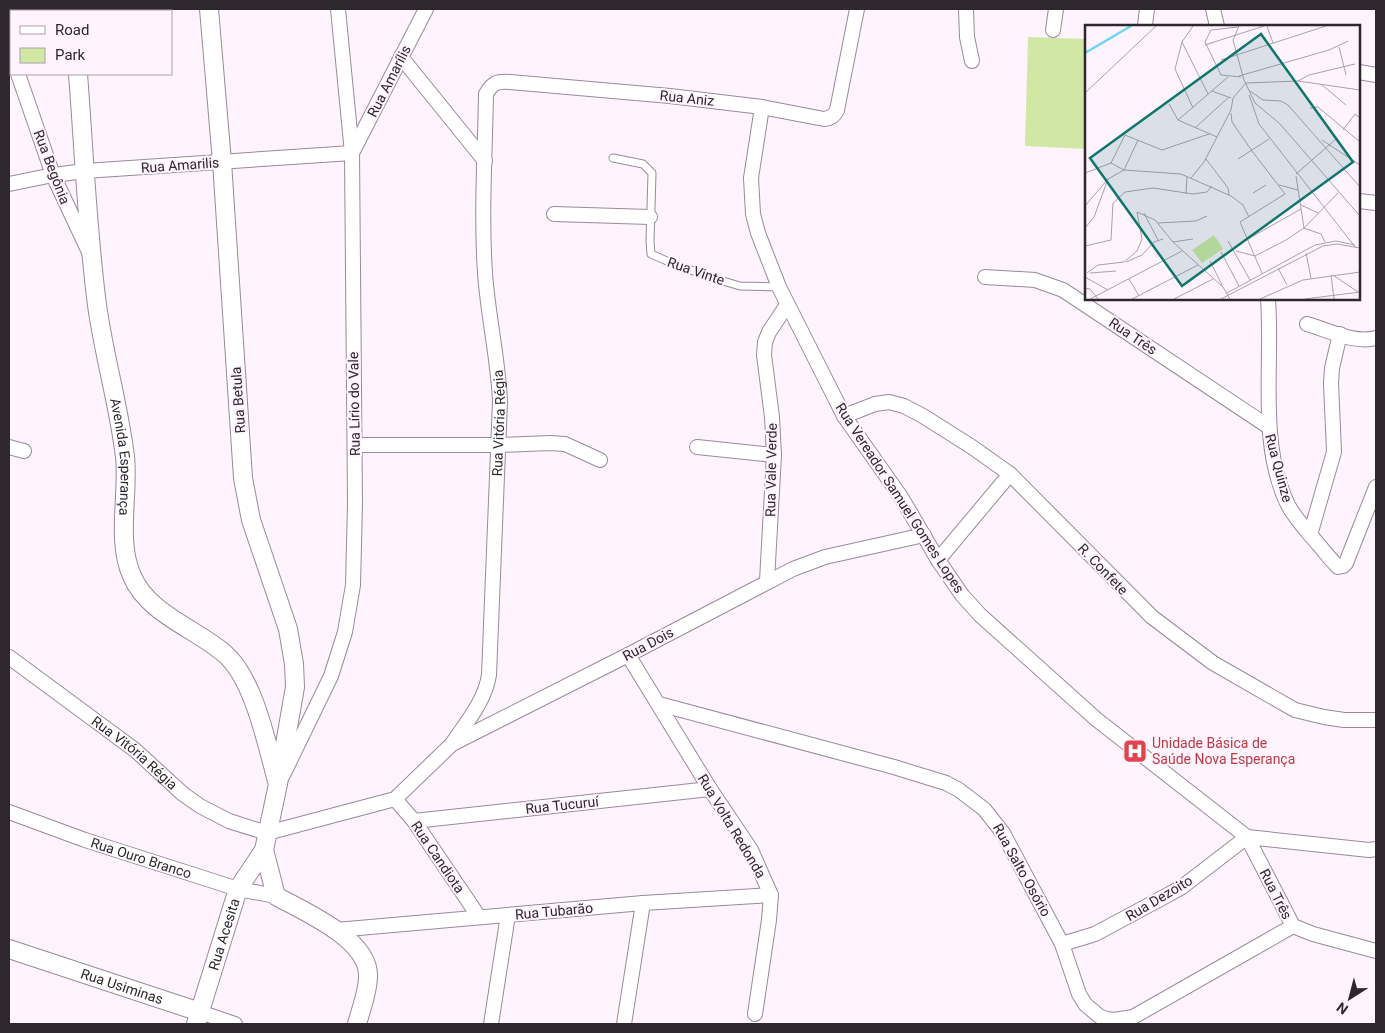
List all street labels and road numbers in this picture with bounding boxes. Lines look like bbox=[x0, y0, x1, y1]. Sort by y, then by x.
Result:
street label: Rua Amarílis bbox=[364, 42, 414, 120]
street label: Rua Aniz bbox=[659, 87, 715, 109]
street label: Rua Begônia bbox=[31, 128, 73, 206]
street label: Rua Amarilis bbox=[140, 154, 220, 176]
street label: Rua Vinte bbox=[665, 254, 727, 288]
street label: Rua Três bbox=[1106, 314, 1160, 358]
street label: Rua Lírio do Vale bbox=[345, 352, 363, 456]
street label: Rua Betula bbox=[228, 366, 248, 434]
street label: Rua Vitória Régia bbox=[489, 369, 508, 477]
street label: Avenida Esperança bbox=[107, 397, 134, 516]
street label: Rua Vereador Samuel Gomes Lopes bbox=[832, 400, 968, 596]
street label: Rua Vale Verde bbox=[762, 423, 780, 517]
street label: Rua Quinze bbox=[1262, 432, 1296, 504]
street label: R. Confete bbox=[1075, 540, 1131, 598]
street label: Rua Dois bbox=[620, 624, 676, 664]
street label: Rua Vitória Régia bbox=[89, 713, 181, 793]
street label: Rua Volta Redonda bbox=[695, 771, 769, 881]
street label: Rua Tucuruí bbox=[525, 793, 600, 817]
street label: Rua Candiota bbox=[408, 818, 468, 896]
street label: Rua Salto Osório bbox=[990, 821, 1054, 919]
street label: Rua Ouro Branco bbox=[89, 834, 194, 882]
street label: Rua Três bbox=[1257, 866, 1295, 922]
street label: Rua Dezoito bbox=[1123, 872, 1195, 924]
street label: Rua Acesita bbox=[205, 896, 243, 972]
street label: Rua Tubarão bbox=[514, 900, 594, 922]
street label: Rua Usiminas bbox=[79, 965, 165, 1007]

